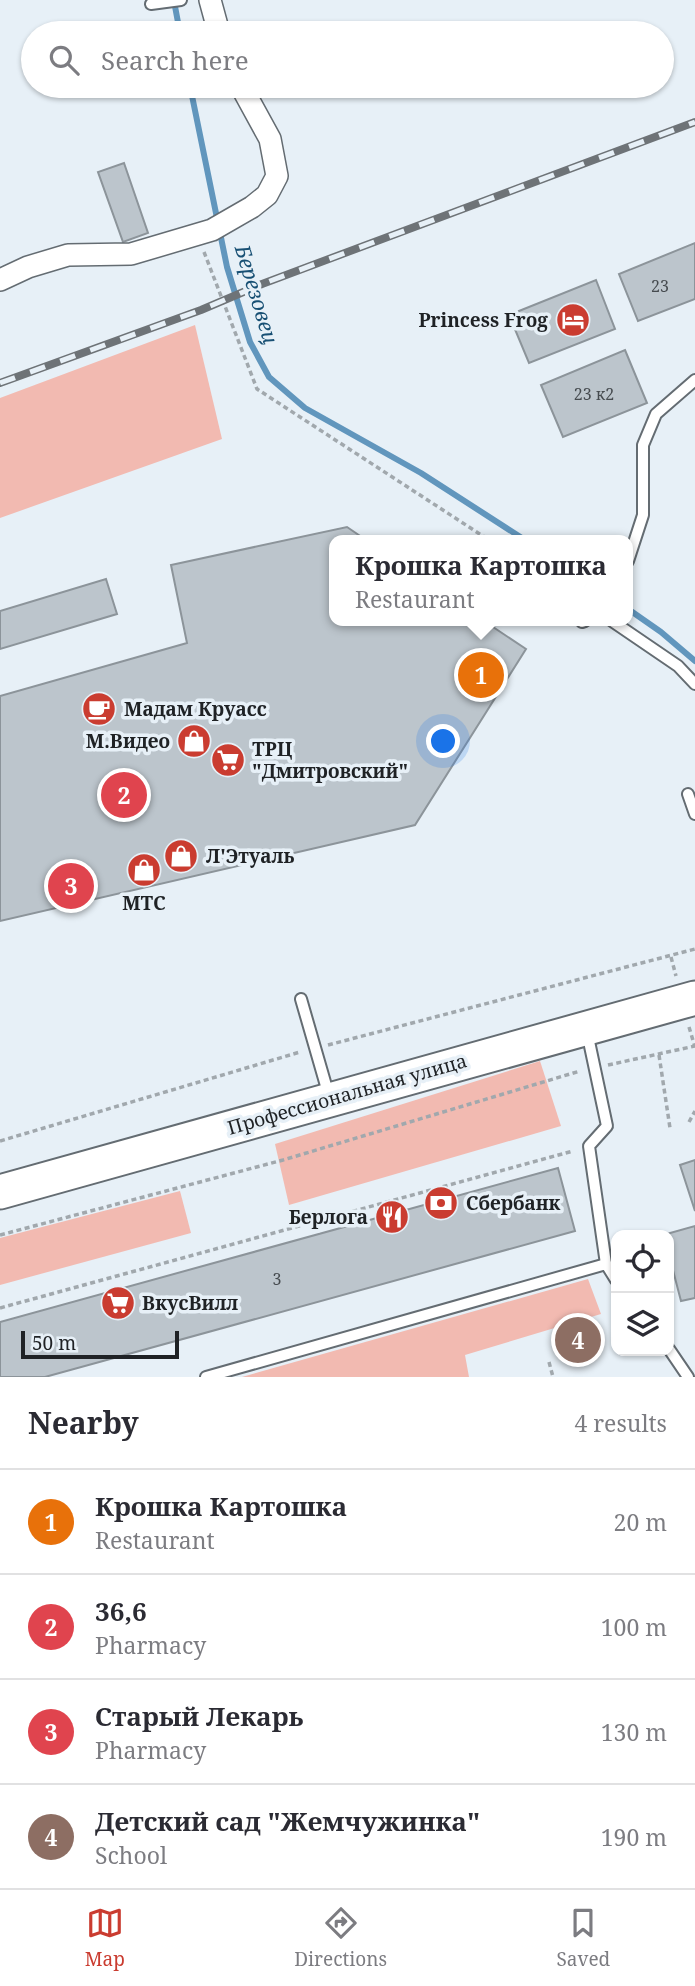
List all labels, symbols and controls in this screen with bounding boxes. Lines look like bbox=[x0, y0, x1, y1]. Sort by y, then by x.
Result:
search box bbox=[21, 21, 674, 98]
icon: search bbox=[45, 41, 83, 79]
text: Search here bbox=[101, 42, 249, 78]
water label: Березовец bbox=[228, 240, 285, 347]
house number: 23 bbox=[651, 275, 669, 297]
hotel icon: Princess Frog bbox=[554, 301, 592, 339]
place label: Princess Frog bbox=[418, 307, 548, 333]
house number: 23 к2 bbox=[574, 383, 614, 405]
popup bbox=[329, 535, 633, 626]
text: Крошка Картошка bbox=[355, 547, 607, 583]
text: Restaurant bbox=[355, 583, 475, 615]
pin: 1 bbox=[458, 649, 504, 701]
cafe icon: Мадам Круасс bbox=[80, 690, 118, 728]
place label: Мадам Круасс bbox=[124, 696, 267, 722]
shop icon: М.Видео bbox=[175, 722, 213, 760]
your location bbox=[426, 724, 460, 758]
place label: М.Видео bbox=[86, 728, 170, 754]
place label: ТРЦ "Дмитровский" bbox=[252, 736, 408, 784]
supermarket icon: ТРЦ "Дмитровский" bbox=[209, 741, 247, 779]
pin: 2 bbox=[101, 769, 147, 821]
shop icon: Л'Этуаль bbox=[162, 837, 200, 875]
place label: Л'Этуаль bbox=[206, 843, 294, 869]
shop icon: МТС bbox=[125, 851, 163, 889]
pin: 3 bbox=[48, 860, 94, 912]
place label: МТС bbox=[122, 890, 166, 916]
street label: Профессиональная улица bbox=[224, 1047, 470, 1141]
bank icon: Сбербанк bbox=[422, 1184, 460, 1222]
place label: Сбербанк bbox=[466, 1190, 561, 1216]
restaurant icon: Берлога bbox=[373, 1198, 411, 1236]
place label: Берлога bbox=[289, 1204, 368, 1230]
map controls bbox=[611, 1230, 674, 1356]
button: locate bbox=[611, 1230, 674, 1293]
house number: 3 bbox=[273, 1268, 282, 1290]
supermarket icon: ВкусВилл bbox=[99, 1284, 137, 1322]
place label: ВкусВилл bbox=[142, 1290, 238, 1316]
button: layers bbox=[611, 1293, 674, 1356]
pin: 4 bbox=[555, 1314, 601, 1366]
scale bar bbox=[21, 1328, 178, 1360]
text: 50 m bbox=[32, 1330, 76, 1356]
text: Nearby bbox=[28, 1402, 139, 1443]
text: 4 results bbox=[574, 1407, 667, 1439]
text: Крошка Картошка bbox=[95, 1488, 347, 1524]
text: 1 bbox=[45, 1506, 58, 1538]
text: 20 m bbox=[614, 1506, 667, 1538]
text: Restaurant bbox=[95, 1524, 215, 1556]
text: 36,6 bbox=[95, 1593, 147, 1629]
text: 2 bbox=[45, 1611, 58, 1643]
text: 100 m bbox=[601, 1611, 667, 1643]
text: Pharmacy bbox=[95, 1629, 206, 1661]
text: Старый Лекарь bbox=[95, 1698, 303, 1734]
text: 3 bbox=[45, 1716, 58, 1748]
text: 130 m bbox=[601, 1716, 667, 1748]
text: Pharmacy bbox=[95, 1734, 206, 1766]
text: Детский сад "Жемчужинка" bbox=[95, 1803, 480, 1839]
text: 4 bbox=[45, 1821, 58, 1853]
text: 190 m bbox=[601, 1821, 667, 1853]
text: School bbox=[95, 1839, 167, 1871]
tab: Map bbox=[85, 1904, 125, 1972]
tab: Directions bbox=[294, 1904, 387, 1972]
tab: Saved bbox=[556, 1904, 610, 1972]

